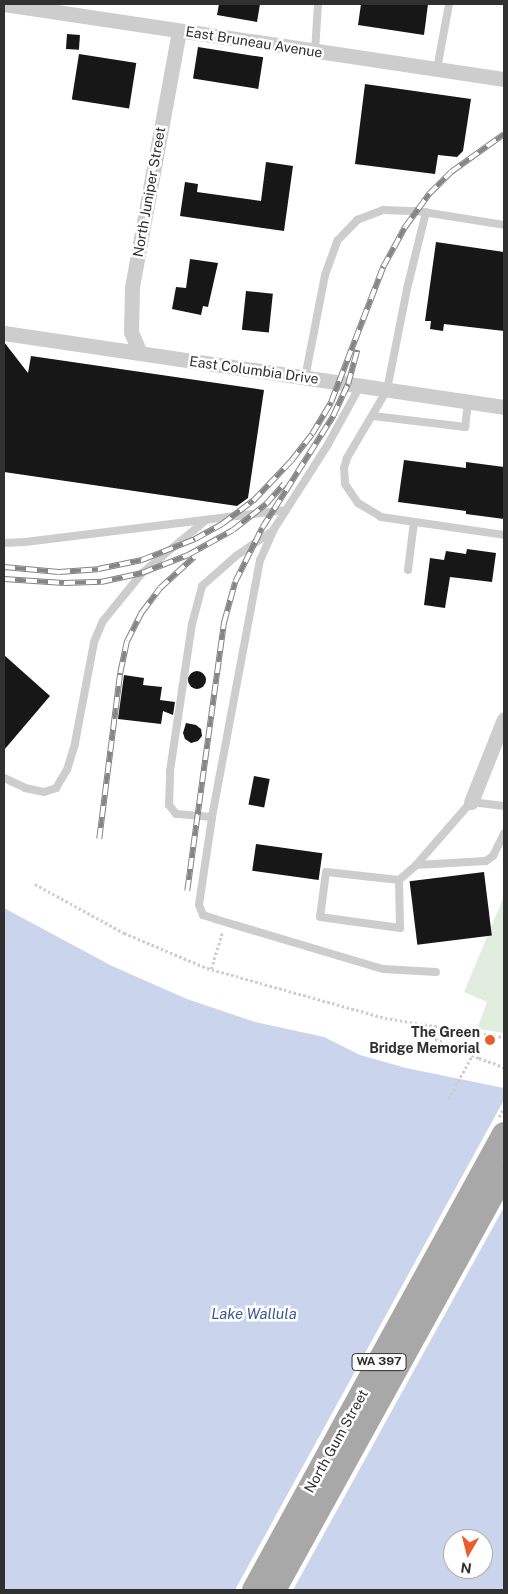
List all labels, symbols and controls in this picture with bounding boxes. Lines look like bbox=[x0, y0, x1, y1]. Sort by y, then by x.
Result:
street label: East Bruneau Avenue bbox=[184, 23, 324, 61]
street label: North Juniper Street bbox=[129, 126, 169, 258]
street label: East Columbia Drive bbox=[188, 353, 320, 387]
place label: The Green Bridge Memorial bbox=[369, 1024, 480, 1056]
marker: The Green Bridge Memorial bbox=[484, 1034, 496, 1046]
water label: Lake Wallula bbox=[211, 1305, 297, 1323]
road number: WA 397 bbox=[352, 1352, 406, 1371]
street label: North Gum Street bbox=[301, 1386, 371, 1496]
north arrow bbox=[443, 1529, 493, 1579]
text: N bbox=[460, 1559, 473, 1577]

